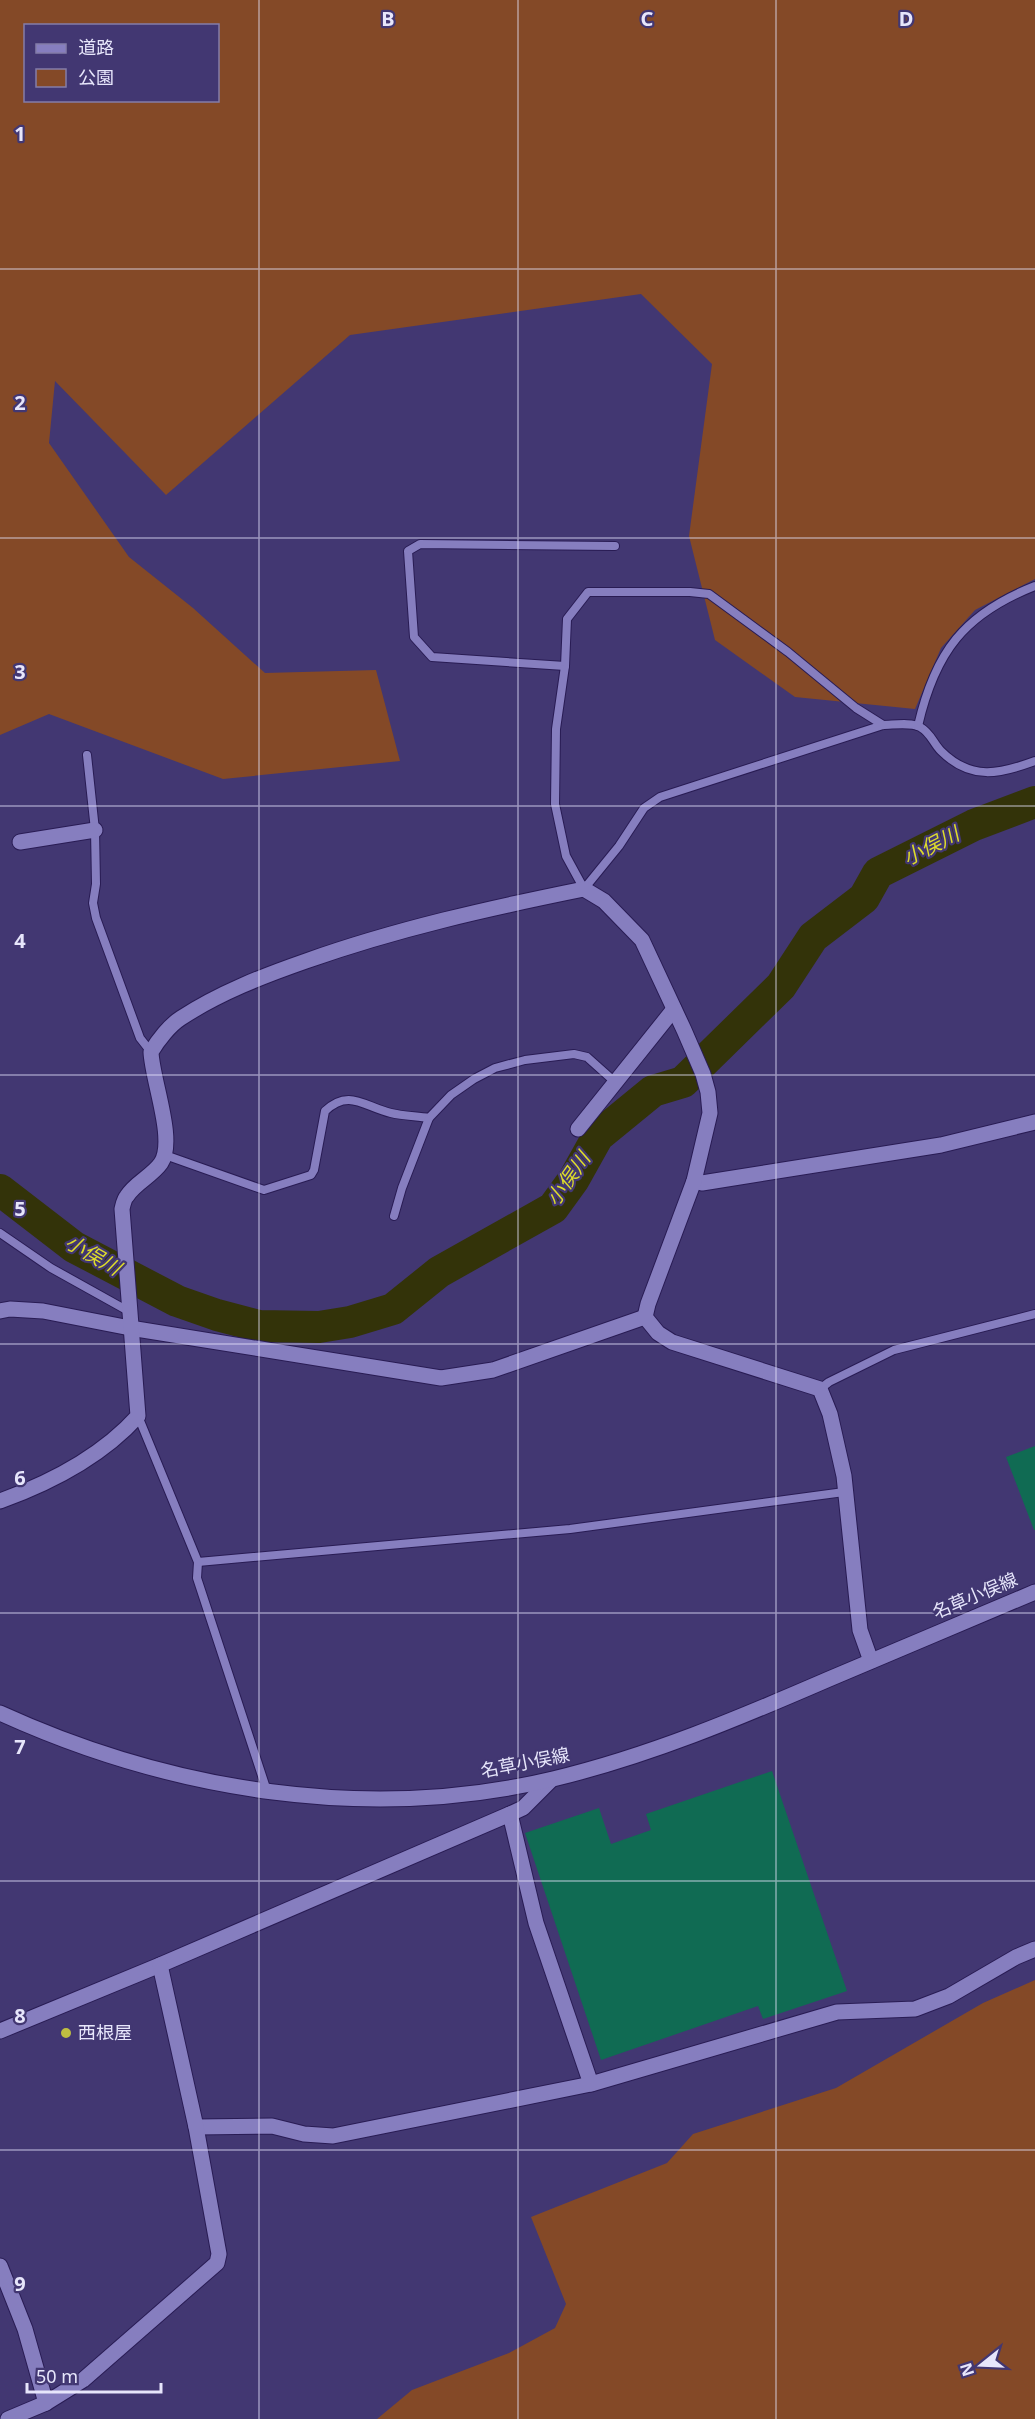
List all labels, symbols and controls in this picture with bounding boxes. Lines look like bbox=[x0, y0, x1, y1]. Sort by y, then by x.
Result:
text: B bbox=[381, 5, 395, 32]
text: C bbox=[641, 5, 654, 32]
text: D bbox=[899, 5, 913, 32]
legend bbox=[24, 24, 219, 102]
text: 道路 bbox=[78, 35, 114, 59]
text: 公園 bbox=[78, 65, 114, 89]
text: 1 bbox=[14, 120, 26, 147]
text: 2 bbox=[14, 389, 26, 416]
text: 3 bbox=[14, 658, 26, 685]
water label: 小俣川 bbox=[898, 819, 965, 871]
text: 4 bbox=[14, 927, 26, 954]
water label: 小俣川 bbox=[539, 1145, 597, 1211]
text: 5 bbox=[14, 1195, 26, 1222]
water label: 小俣川 bbox=[61, 1228, 128, 1282]
text: 6 bbox=[14, 1464, 26, 1491]
street label: 名草小俣線 bbox=[928, 1566, 1021, 1624]
text: 7 bbox=[14, 1733, 26, 1760]
street label: 名草小俣線 bbox=[478, 1742, 571, 1782]
text: 8 bbox=[14, 2002, 26, 2029]
place label: 西根屋 bbox=[78, 2020, 132, 2044]
marker: 西根屋 bbox=[59, 2026, 73, 2040]
text: 9 bbox=[14, 2270, 26, 2297]
north arrow bbox=[951, 2335, 1011, 2395]
scale bar bbox=[27, 2356, 160, 2394]
text: N bbox=[954, 2360, 979, 2379]
text: 50 m bbox=[36, 2364, 78, 2388]

